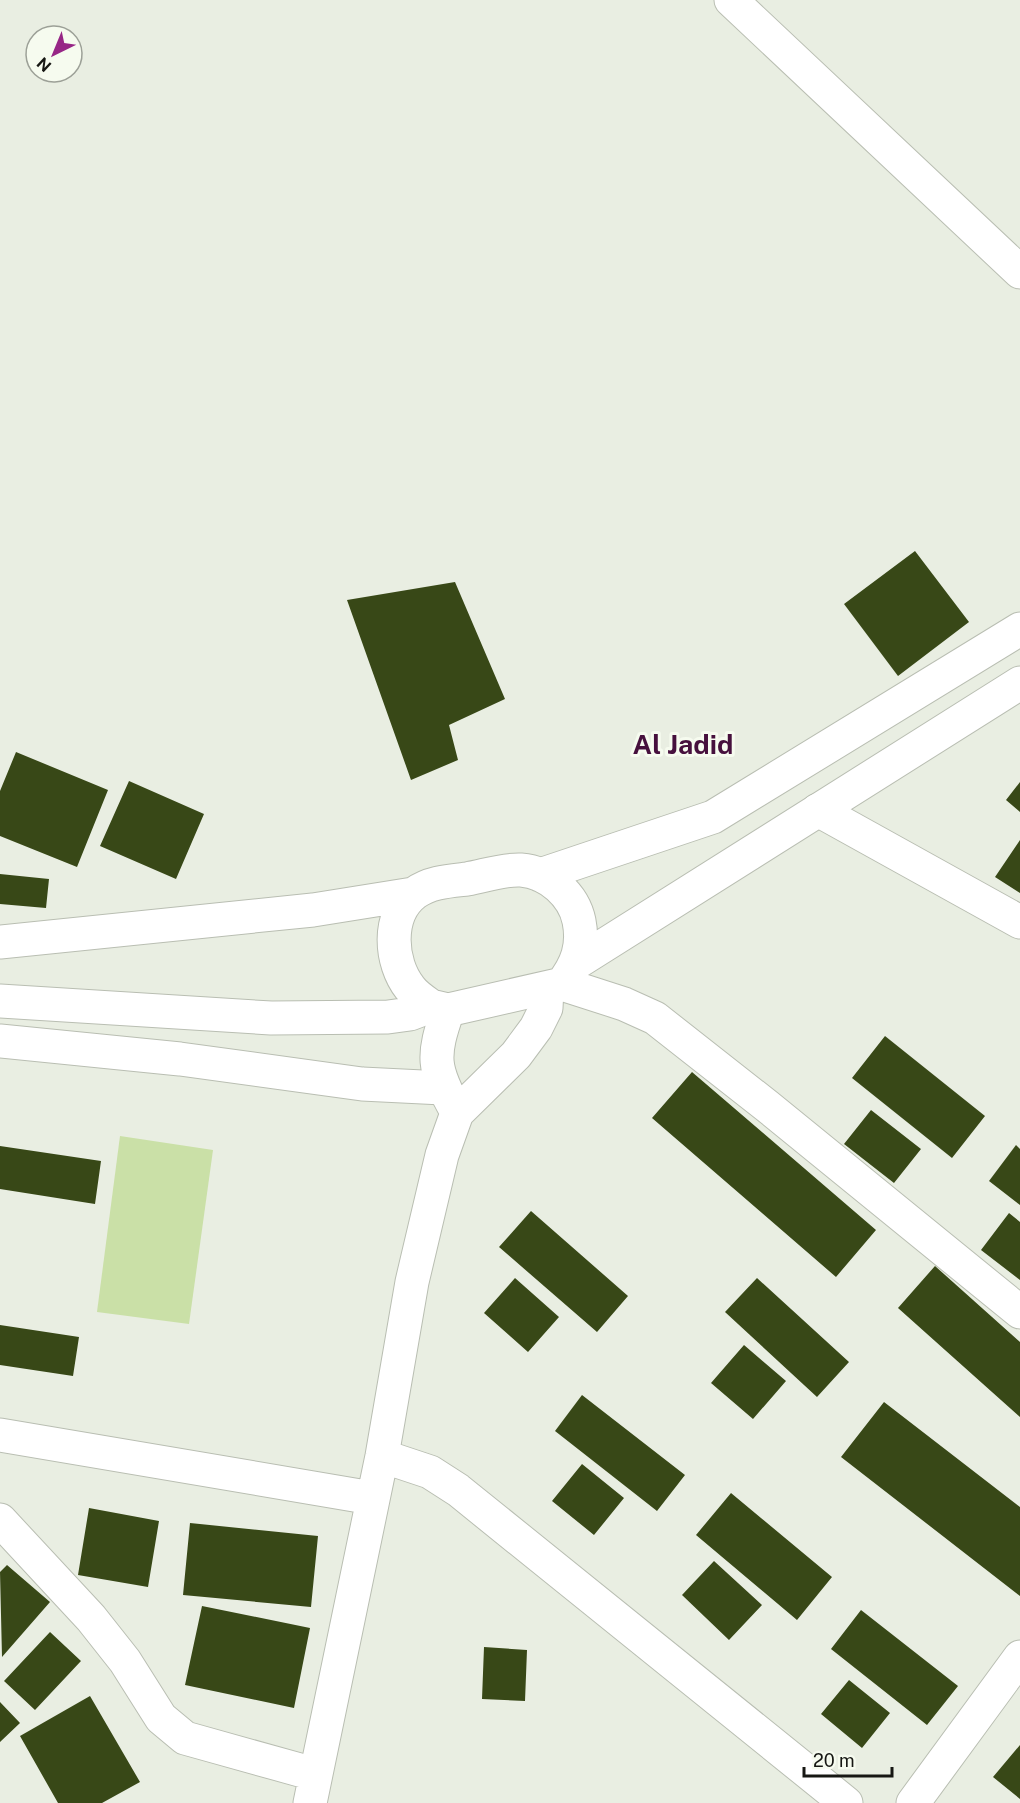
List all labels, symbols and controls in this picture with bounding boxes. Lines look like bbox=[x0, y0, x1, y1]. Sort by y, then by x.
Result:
north arrow bbox=[24, 24, 84, 84]
text: N bbox=[33, 53, 55, 76]
district label: Al Jadid bbox=[633, 728, 733, 760]
scale bar bbox=[804, 1740, 892, 1778]
text: 20 m bbox=[813, 1750, 855, 1771]

